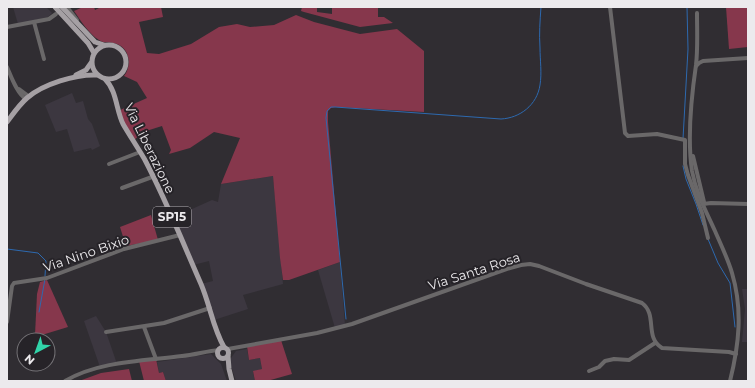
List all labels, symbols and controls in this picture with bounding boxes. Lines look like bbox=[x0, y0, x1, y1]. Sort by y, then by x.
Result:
street label: Via Liberazione bbox=[121, 100, 179, 196]
road number: SP15 bbox=[153, 207, 191, 227]
street label: Via Nino Bixio bbox=[41, 231, 131, 275]
street label: Via Santa Rosa bbox=[426, 249, 522, 293]
north arrow bbox=[16, 332, 56, 372]
text: N bbox=[21, 351, 37, 368]

